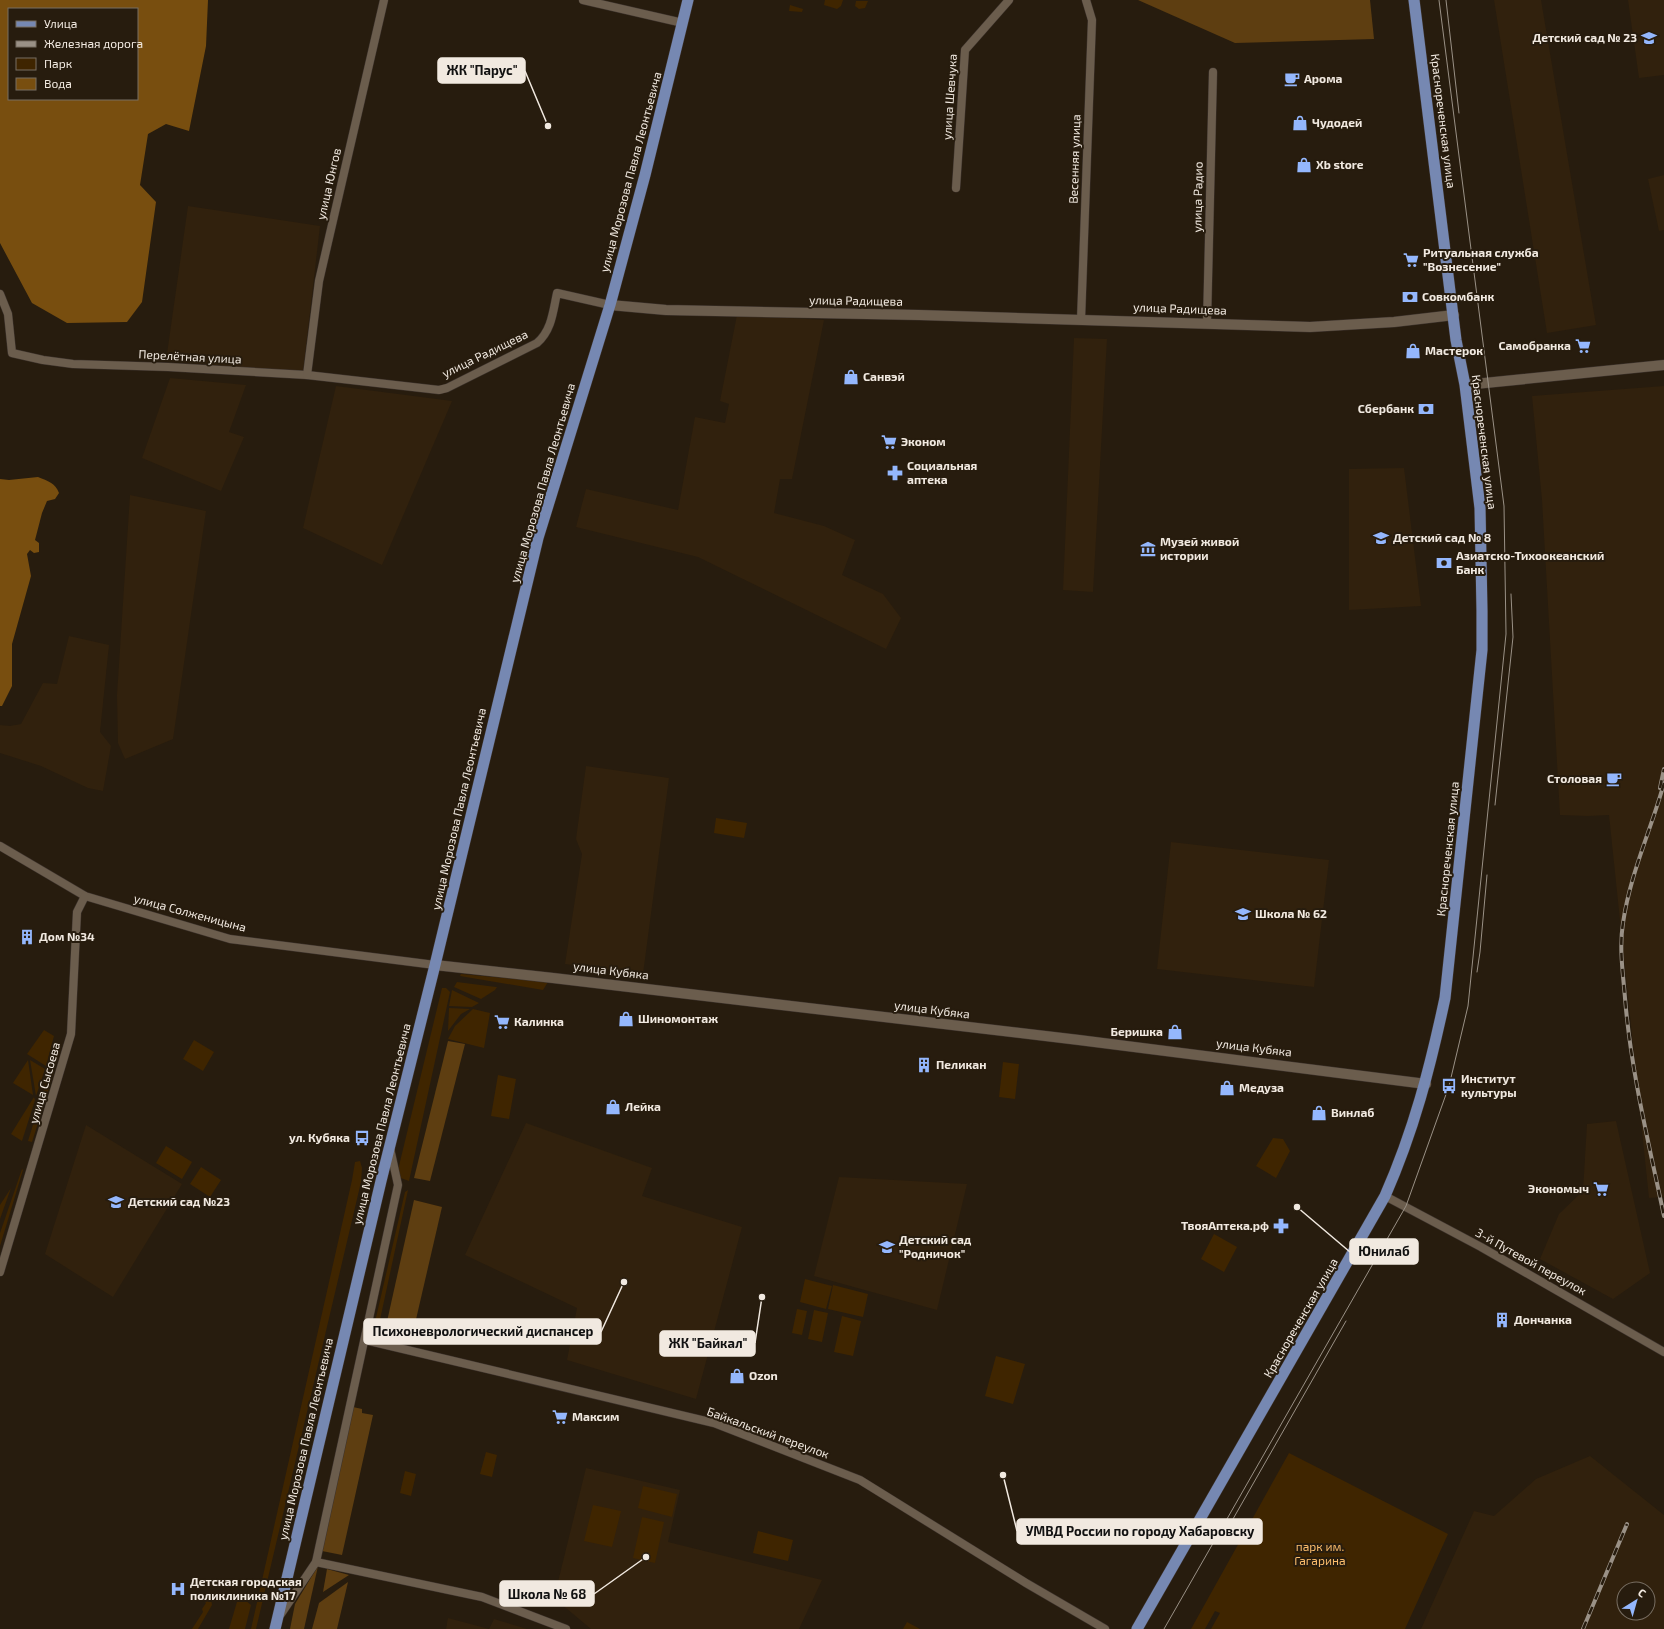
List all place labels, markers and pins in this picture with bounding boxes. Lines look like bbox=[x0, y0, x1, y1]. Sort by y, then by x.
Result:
school or university icon: Детский сад № 23 bbox=[1640, 29, 1658, 47]
place label: Детский сад № 23 bbox=[1532, 30, 1637, 44]
callout: ЖК "Парус" bbox=[438, 58, 525, 83]
cafe icon: Арома bbox=[1283, 70, 1301, 88]
place label: Арома bbox=[1304, 71, 1343, 85]
shop icon: Чудодей bbox=[1291, 114, 1309, 132]
place label: Чудодей bbox=[1312, 115, 1362, 129]
shop icon: Xb store bbox=[1295, 156, 1313, 174]
place label: Xb store bbox=[1316, 157, 1364, 171]
place label: Ритуальная служба "Вознесение" bbox=[1423, 245, 1539, 273]
supermarket icon: Ритуальная служба "Вознесение" bbox=[1402, 251, 1420, 269]
bank icon: Совкомбанк bbox=[1401, 288, 1419, 306]
place label: Совкомбанк bbox=[1422, 289, 1494, 303]
supermarket icon: Самобранка bbox=[1574, 337, 1592, 355]
place label: Самобранка bbox=[1498, 338, 1571, 352]
shop icon: Мастерок bbox=[1404, 342, 1422, 360]
place label: Мастерок bbox=[1425, 343, 1483, 357]
shop icon: Санвэй bbox=[842, 368, 860, 386]
place label: Санвэй bbox=[863, 369, 905, 383]
bank icon: Сбербанк bbox=[1417, 400, 1435, 418]
place label: Сбербанк bbox=[1358, 401, 1414, 415]
supermarket icon: Эконом bbox=[880, 433, 898, 451]
place label: Эконом bbox=[901, 434, 946, 448]
place label: Социальная аптека bbox=[907, 458, 978, 486]
pharmacy icon: Социальная аптека bbox=[886, 464, 904, 482]
school or university icon: Детский сад № 8 bbox=[1372, 529, 1390, 547]
place label: Детский сад № 8 bbox=[1393, 530, 1491, 544]
place label: Музей живой истории bbox=[1160, 534, 1239, 562]
museum icon: Музей живой истории bbox=[1139, 540, 1157, 558]
place label: Азиатско-Тихоокеанский Банк bbox=[1456, 548, 1604, 576]
bank icon: Азиатско-Тихоокеанский Банк bbox=[1435, 554, 1453, 572]
cafe icon: Столовая bbox=[1605, 770, 1623, 788]
place label: Столовая bbox=[1547, 771, 1602, 785]
school or university icon: Школа № 62 bbox=[1234, 905, 1252, 923]
place label: Школа № 62 bbox=[1255, 906, 1327, 920]
building icon: Дом №34 bbox=[18, 928, 36, 946]
place label: Дом №34 bbox=[39, 929, 95, 943]
shop icon: Шиномонтаж bbox=[617, 1010, 635, 1028]
place label: Шиномонтаж bbox=[638, 1011, 718, 1025]
supermarket icon: Калинка bbox=[493, 1013, 511, 1031]
place label: Калинка bbox=[514, 1014, 564, 1028]
shop icon: Беришка bbox=[1166, 1023, 1184, 1041]
place label: Беришка bbox=[1110, 1024, 1163, 1038]
building icon: Пеликан bbox=[915, 1056, 933, 1074]
place label: Пеликан bbox=[936, 1057, 986, 1071]
place label: Институт культуры bbox=[1461, 1071, 1517, 1099]
bus stop icon: Институт культуры bbox=[1440, 1077, 1458, 1095]
shop icon: Медуза bbox=[1218, 1079, 1236, 1097]
place label: Медуза bbox=[1239, 1080, 1284, 1094]
shop icon: Лейка bbox=[604, 1098, 622, 1116]
place label: Лейка bbox=[625, 1099, 661, 1113]
shop icon: Винлаб bbox=[1310, 1104, 1328, 1122]
place label: Винлаб bbox=[1331, 1105, 1374, 1119]
bus stop icon: ул. Кубяка bbox=[353, 1129, 371, 1147]
place label: ул. Кубяка bbox=[289, 1130, 350, 1144]
supermarket icon: Экономыч bbox=[1592, 1180, 1610, 1198]
place label: Экономыч bbox=[1528, 1181, 1589, 1195]
school or university icon: Детский сад №23 bbox=[107, 1193, 125, 1211]
place label: Детский сад №23 bbox=[128, 1194, 230, 1208]
pharmacy icon: ТвояАптека.рф bbox=[1272, 1217, 1290, 1235]
place label: ТвояАптека.рф bbox=[1181, 1218, 1269, 1232]
place label: Детский сад "Родничок" bbox=[899, 1232, 972, 1260]
school or university icon: Детский сад "Родничок" bbox=[878, 1238, 896, 1256]
callout: Юнилаб bbox=[1350, 1239, 1418, 1264]
building icon: Дончанка bbox=[1493, 1311, 1511, 1329]
place label: Дончанка bbox=[1514, 1312, 1572, 1326]
callout: Психоневрологический диспансер bbox=[364, 1319, 601, 1344]
callout: ЖК "Байкал" bbox=[660, 1331, 755, 1356]
shop icon: Ozon bbox=[728, 1367, 746, 1385]
place label: Ozon bbox=[749, 1368, 778, 1382]
supermarket icon: Максим bbox=[551, 1408, 569, 1426]
place label: Максим bbox=[572, 1409, 619, 1423]
callout: УМВД России по городу Хабаровску bbox=[1017, 1519, 1262, 1544]
place label: Детская городская поликлиника №17 bbox=[190, 1574, 302, 1602]
hospital icon: Детская городская поликлиника №17 bbox=[169, 1580, 187, 1598]
callout: Школа № 68 bbox=[500, 1581, 594, 1606]

